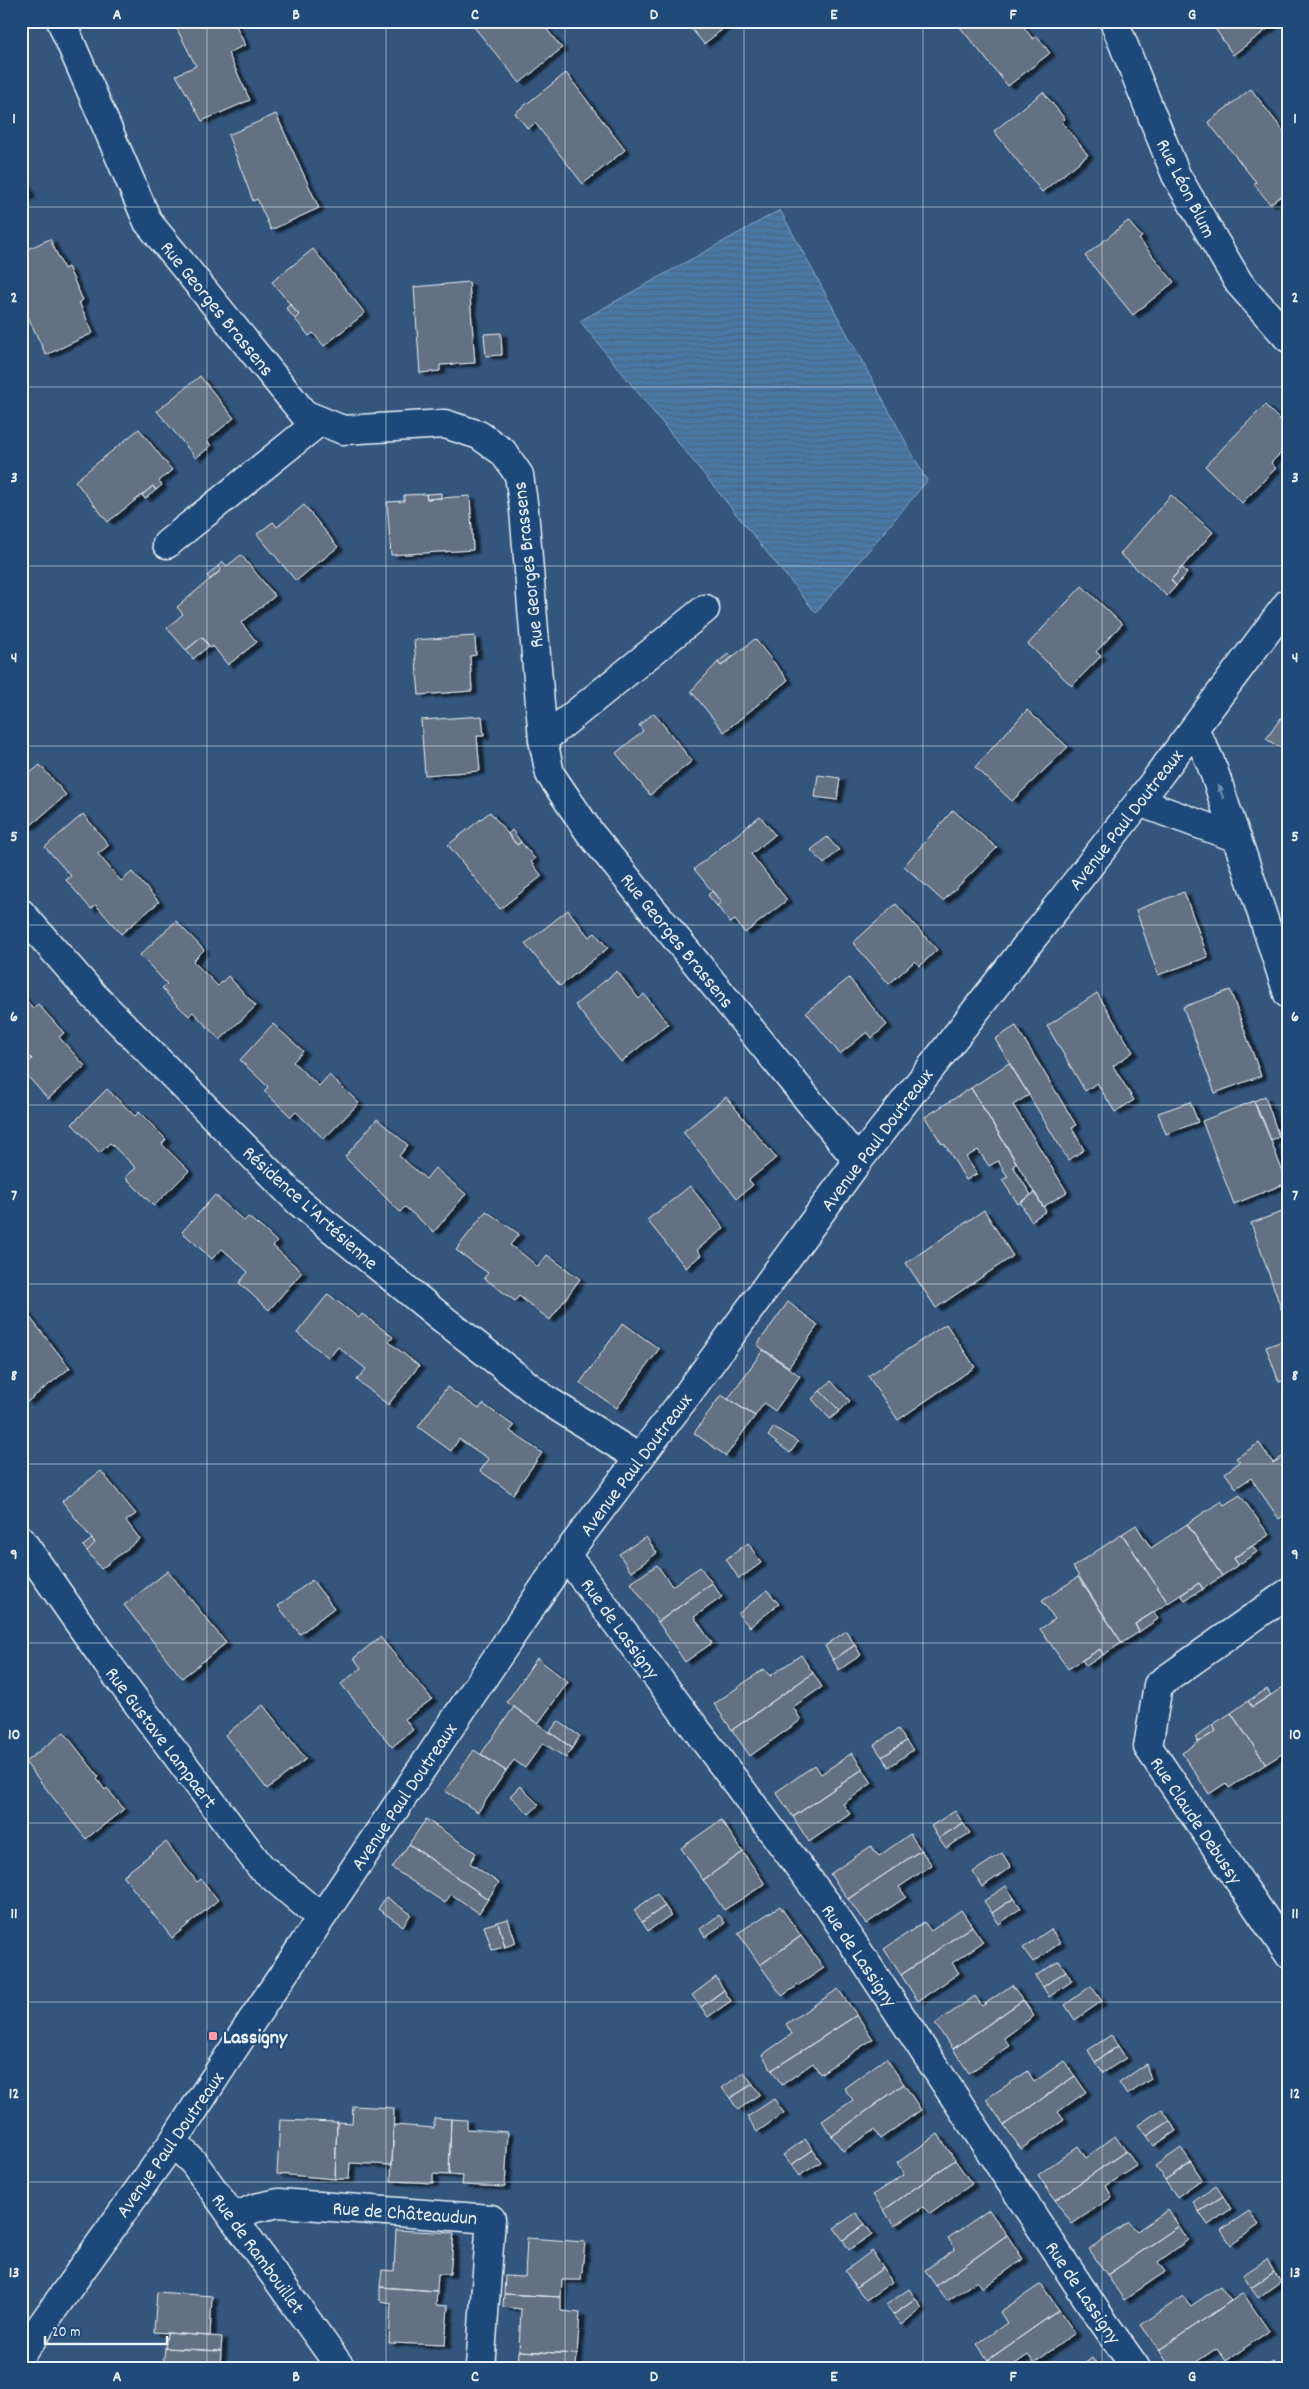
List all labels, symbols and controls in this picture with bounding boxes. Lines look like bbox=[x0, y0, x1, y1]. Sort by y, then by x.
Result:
text: A bbox=[113, 4, 122, 27]
text: B bbox=[292, 4, 300, 27]
text: C bbox=[471, 4, 479, 27]
text: D bbox=[650, 4, 659, 27]
text: E bbox=[830, 4, 838, 27]
text: F bbox=[1009, 4, 1017, 27]
text: G bbox=[1188, 4, 1196, 27]
text: 1 bbox=[12, 108, 16, 131]
text: 1 bbox=[1293, 108, 1297, 131]
street label: Rue Léon Blum bbox=[1147, 135, 1221, 244]
street label: Rue Georges Brassens bbox=[152, 236, 279, 384]
text: 2 bbox=[11, 287, 18, 310]
text: 2 bbox=[1292, 287, 1299, 310]
text: 3 bbox=[10, 467, 18, 490]
text: 3 bbox=[1291, 467, 1299, 490]
street label: Rue Georges Brassens bbox=[507, 480, 553, 649]
text: 4 bbox=[11, 647, 17, 670]
text: 4 bbox=[1292, 647, 1298, 670]
street label: Avenue Paul Doutreaux bbox=[1063, 744, 1192, 897]
one-way arrow bbox=[1217, 784, 1225, 799]
text: 5 bbox=[10, 826, 18, 849]
text: 5 bbox=[1291, 826, 1299, 849]
street label: Rue Georges Brassens bbox=[612, 868, 739, 1016]
text: 6 bbox=[10, 1006, 18, 1029]
text: 6 bbox=[1291, 1006, 1299, 1029]
street label: Avenue Paul Doutreaux bbox=[815, 1063, 942, 1218]
street label: Résidence L'Artésienne bbox=[235, 1141, 383, 1278]
text: 7 bbox=[11, 1185, 17, 1208]
text: 7 bbox=[1292, 1185, 1298, 1208]
text: 8 bbox=[11, 1365, 18, 1388]
text: 8 bbox=[1292, 1365, 1299, 1388]
street label: Avenue Paul Doutreaux bbox=[574, 1388, 701, 1543]
text: 9 bbox=[10, 1544, 18, 1567]
text: 9 bbox=[1291, 1544, 1299, 1567]
street label: Rue de Lassigny bbox=[572, 1574, 665, 1687]
street label: Rue Gustave Lampaert bbox=[97, 1662, 222, 1815]
street label: Avenue Paul Doutreaux bbox=[346, 1718, 466, 1877]
text: 10 bbox=[8, 1724, 20, 1747]
text: 10 bbox=[1289, 1724, 1301, 1747]
street label: Rue Claude Debussy bbox=[1141, 1752, 1248, 1892]
street label: Rue de Lassigny bbox=[813, 1900, 903, 2014]
text: 11 bbox=[10, 1903, 18, 1926]
text: 11 bbox=[1291, 1903, 1299, 1926]
place label: Lassigny bbox=[223, 2025, 288, 2053]
marker: Lassigny bbox=[207, 2030, 219, 2042]
street label: Avenue Paul Doutreaux bbox=[110, 2067, 233, 2224]
text: 12 bbox=[9, 2083, 19, 2106]
text: 12 bbox=[1290, 2083, 1300, 2106]
street label: Rue de Rambouillet bbox=[203, 2189, 310, 2321]
street label: Rue de Châteaudun bbox=[332, 2196, 478, 2234]
street label: Rue de Lassigny bbox=[1037, 2237, 1127, 2351]
text: 13 bbox=[9, 2262, 19, 2285]
text: 13 bbox=[1290, 2262, 1300, 2285]
scale bar bbox=[45, 2314, 168, 2346]
text: 20 m bbox=[52, 2322, 80, 2344]
text: A bbox=[113, 2366, 122, 2389]
text: B bbox=[292, 2366, 300, 2389]
text: C bbox=[471, 2366, 479, 2389]
text: D bbox=[650, 2366, 659, 2389]
text: E bbox=[830, 2366, 838, 2389]
text: F bbox=[1009, 2366, 1017, 2389]
text: G bbox=[1188, 2366, 1196, 2389]

